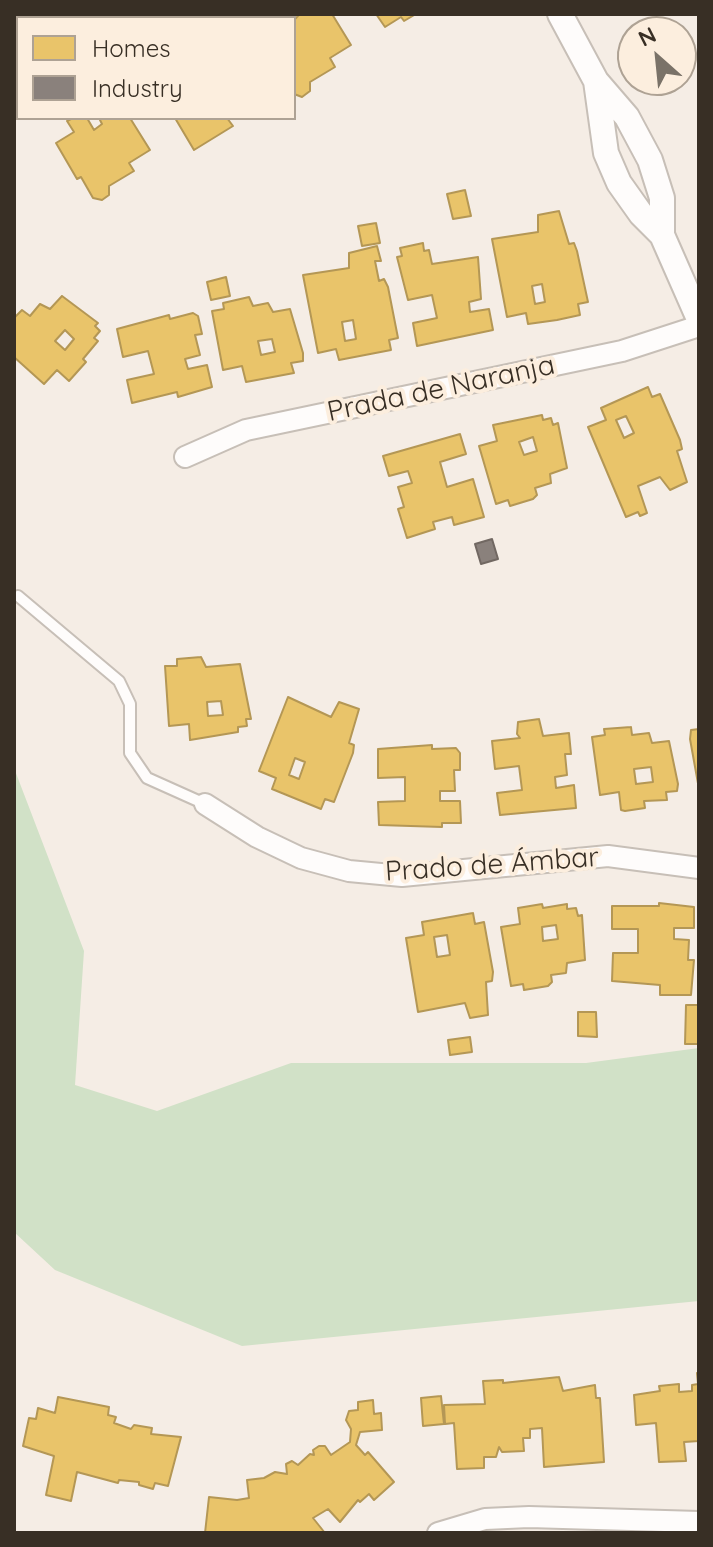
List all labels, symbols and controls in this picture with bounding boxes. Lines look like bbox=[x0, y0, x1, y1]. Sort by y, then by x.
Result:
legend bbox=[16, 16, 296, 120]
north arrow bbox=[617, 16, 697, 96]
text: N bbox=[633, 20, 661, 53]
text: Homes bbox=[92, 33, 170, 63]
text: Industry bbox=[92, 73, 183, 103]
street label: Prada de Naranja bbox=[324, 348, 558, 430]
street label: Prado de Ámbar bbox=[384, 841, 600, 889]

